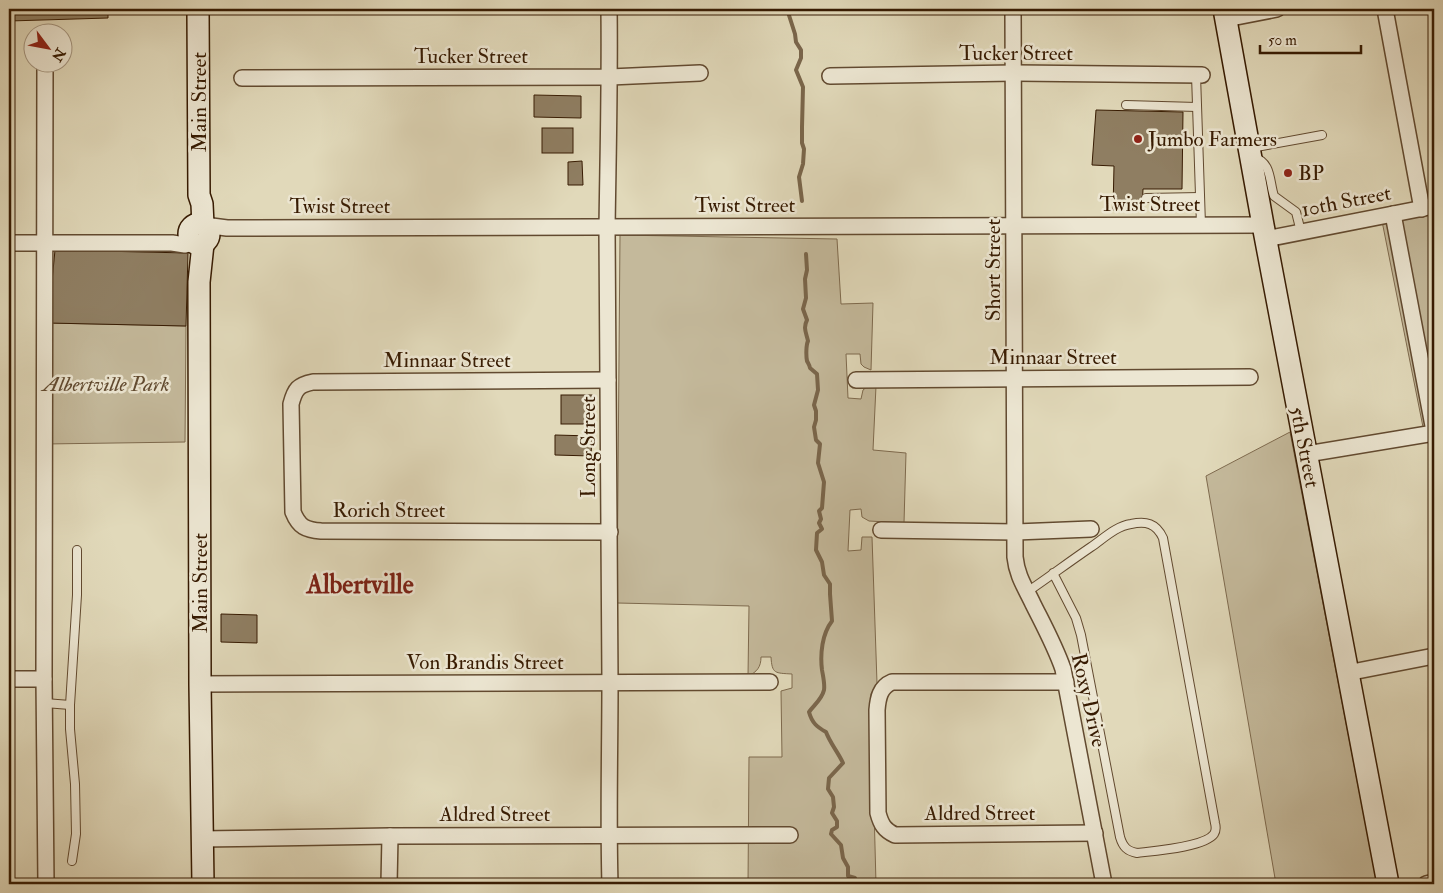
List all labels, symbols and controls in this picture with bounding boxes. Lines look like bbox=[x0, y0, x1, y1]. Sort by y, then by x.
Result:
north arrow bbox=[22, 22, 72, 72]
scale bar bbox=[1260, 22, 1362, 54]
text: 50 m bbox=[1268, 31, 1297, 50]
street label: Tucker Street bbox=[959, 40, 1073, 67]
street label: Tucker Street bbox=[414, 43, 528, 70]
text: N bbox=[48, 44, 70, 65]
street label: Main Street bbox=[186, 52, 213, 152]
place label: Jumbo Farmers bbox=[1147, 126, 1277, 153]
marker: Jumbo Farmers bbox=[1132, 133, 1144, 145]
place label: BP bbox=[1298, 160, 1324, 187]
marker: BP bbox=[1282, 167, 1294, 179]
street label: 10th Street bbox=[1299, 180, 1394, 223]
street label: Twist Street bbox=[1100, 191, 1201, 218]
street label: Twist Street bbox=[695, 192, 796, 219]
street label: Twist Street bbox=[290, 193, 391, 220]
street label: Short Street bbox=[980, 219, 1007, 321]
street label: Minnaar Street bbox=[989, 344, 1117, 371]
street label: Minnaar Street bbox=[383, 347, 511, 374]
park label: Albertville Park bbox=[41, 371, 169, 398]
street label: Long Street bbox=[575, 396, 602, 498]
street label: 5th Street bbox=[1283, 404, 1326, 490]
street label: Rorich Street bbox=[333, 497, 446, 524]
street label: Main Street bbox=[187, 533, 214, 633]
district label: Albertville bbox=[305, 569, 414, 601]
street label: Von Brandis Street bbox=[406, 649, 564, 676]
street label: Roxy Drive bbox=[1065, 650, 1112, 750]
street label: Aldred Street bbox=[924, 800, 1036, 827]
street label: Aldred Street bbox=[439, 801, 551, 828]

